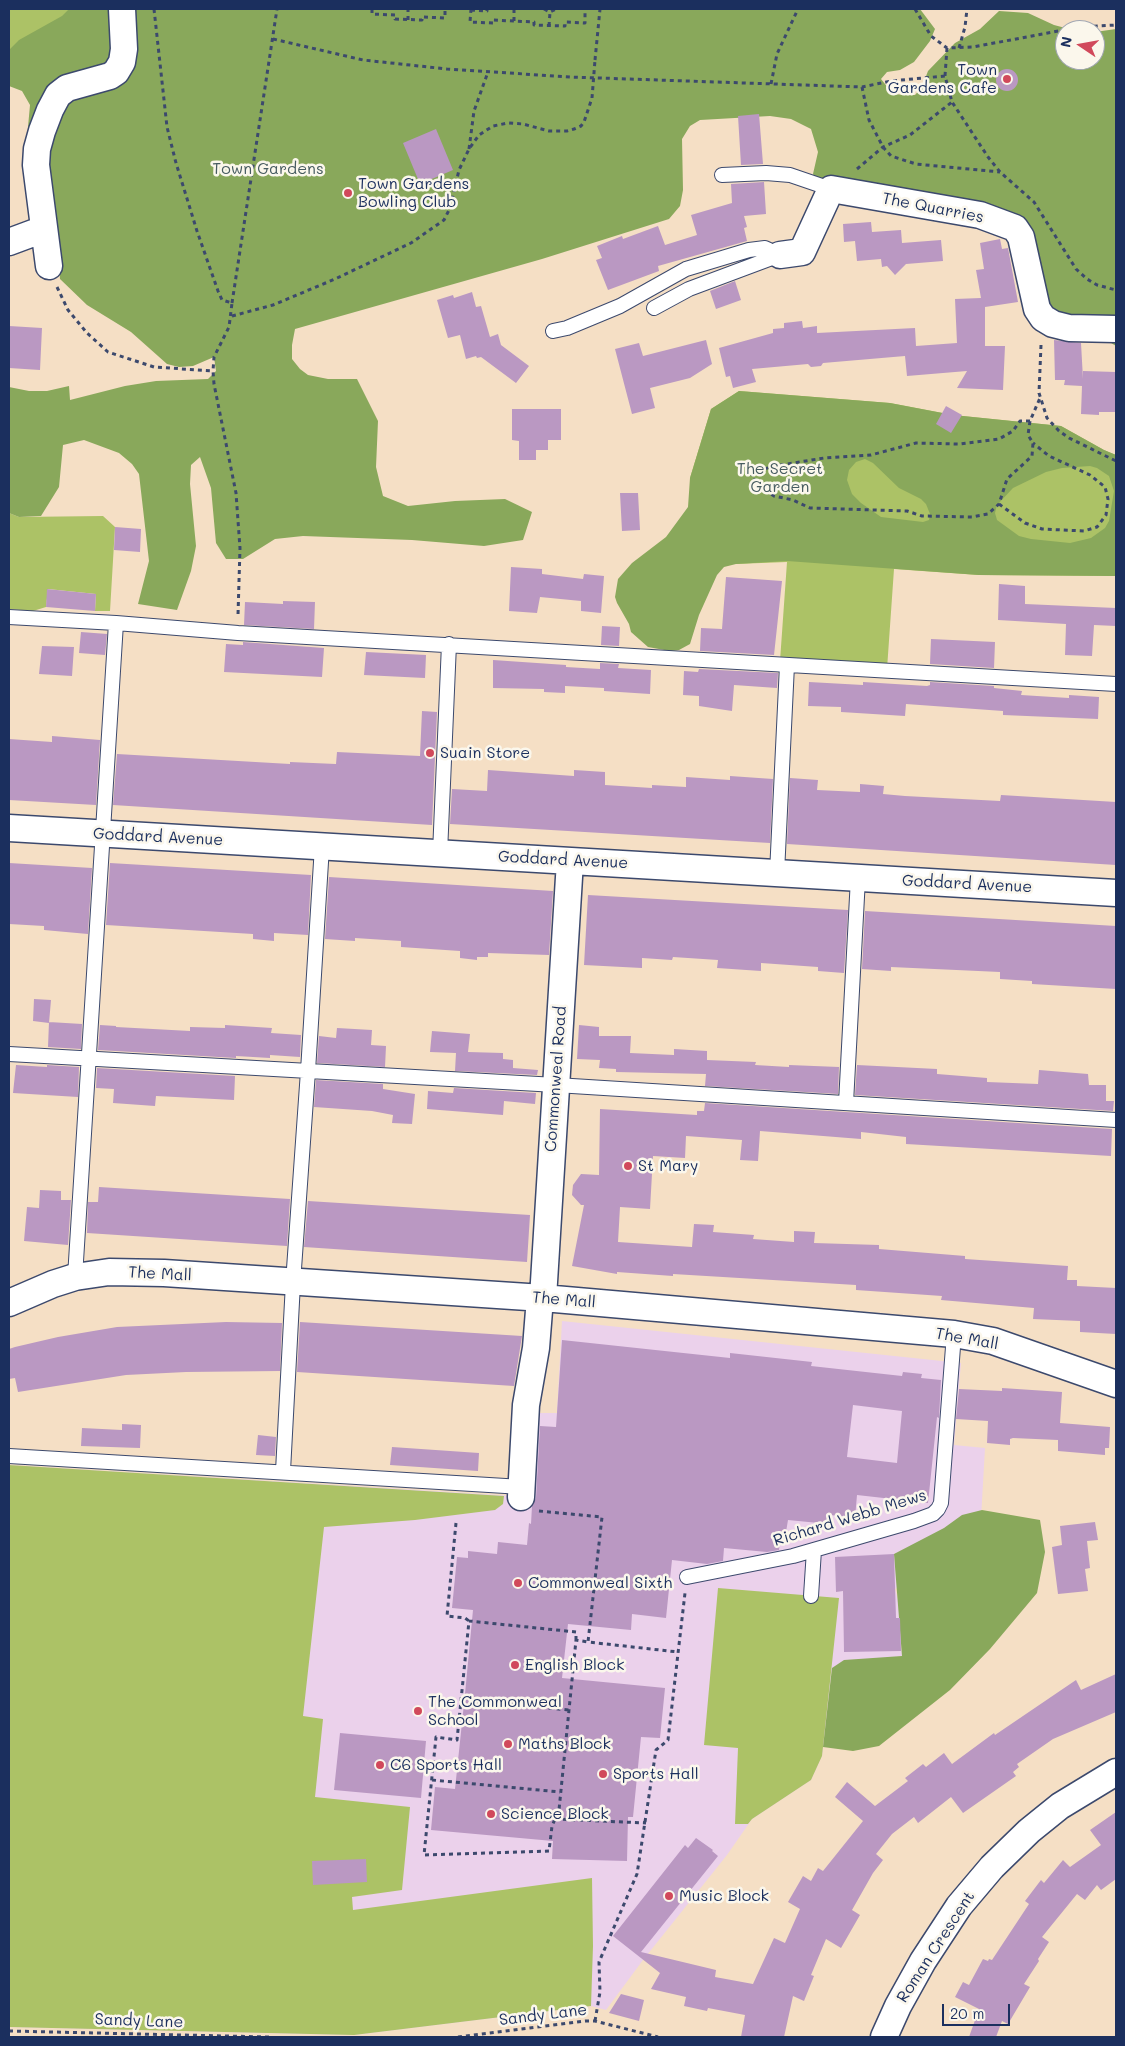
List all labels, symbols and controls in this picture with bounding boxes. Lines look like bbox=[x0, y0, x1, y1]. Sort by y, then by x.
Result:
north arrow bbox=[1055, 20, 1105, 70]
text: N bbox=[1055, 35, 1076, 49]
place label: Town Gardens Cafe bbox=[888, 60, 997, 98]
marker: Town Gardens Cafe bbox=[1001, 73, 1013, 85]
park label: Town Gardens bbox=[212, 159, 324, 179]
place label: Town Gardens Bowling Club bbox=[358, 174, 469, 212]
marker: Town Gardens Bowling Club bbox=[342, 187, 354, 199]
street label: The Quarries bbox=[881, 189, 985, 227]
park label: The Secret Garden bbox=[737, 459, 823, 497]
place label: Suain Store bbox=[440, 743, 530, 763]
marker: Suain Store bbox=[424, 747, 436, 759]
street label: Goddard Avenue bbox=[92, 824, 224, 850]
street label: Goddard Avenue bbox=[497, 847, 629, 873]
street label: Goddard Avenue bbox=[901, 871, 1033, 897]
street label: Commonweal Road bbox=[541, 1005, 571, 1153]
place label: St Mary bbox=[638, 1156, 698, 1176]
marker: St Mary bbox=[622, 1160, 634, 1172]
street label: The Mall bbox=[128, 1263, 192, 1285]
street label: The Mall bbox=[531, 1288, 597, 1312]
street label: The Mall bbox=[934, 1324, 1000, 1354]
street label: Richard Webb Mews bbox=[771, 1486, 929, 1550]
place label: Commonweal Sixth bbox=[528, 1573, 672, 1593]
marker: Commonweal Sixth bbox=[512, 1577, 524, 1589]
place label: English Block bbox=[525, 1655, 624, 1675]
marker: English Block bbox=[509, 1659, 521, 1671]
place label: The Commonweal School bbox=[428, 1692, 562, 1730]
marker: The Commonweal School bbox=[412, 1705, 424, 1717]
place label: Maths Block bbox=[518, 1734, 611, 1754]
marker: Maths Block bbox=[502, 1738, 514, 1750]
place label: C6 Sports Hall bbox=[390, 1755, 502, 1775]
marker: C6 Sports Hall bbox=[374, 1759, 386, 1771]
place label: Sports Hall bbox=[613, 1764, 699, 1784]
marker: Sports Hall bbox=[597, 1768, 609, 1780]
place label: Science Block bbox=[501, 1804, 609, 1824]
marker: Science Block bbox=[485, 1808, 497, 1820]
place label: Music Block bbox=[679, 1886, 769, 1906]
street label: Roman Crescent bbox=[893, 1888, 979, 2006]
marker: Music Block bbox=[663, 1890, 675, 1902]
scale bar bbox=[945, 1994, 1012, 2026]
street label: Sandy Lane bbox=[498, 2000, 588, 2030]
text: 20 m bbox=[950, 2003, 984, 2023]
street label: Sandy Lane bbox=[94, 2010, 184, 2032]

